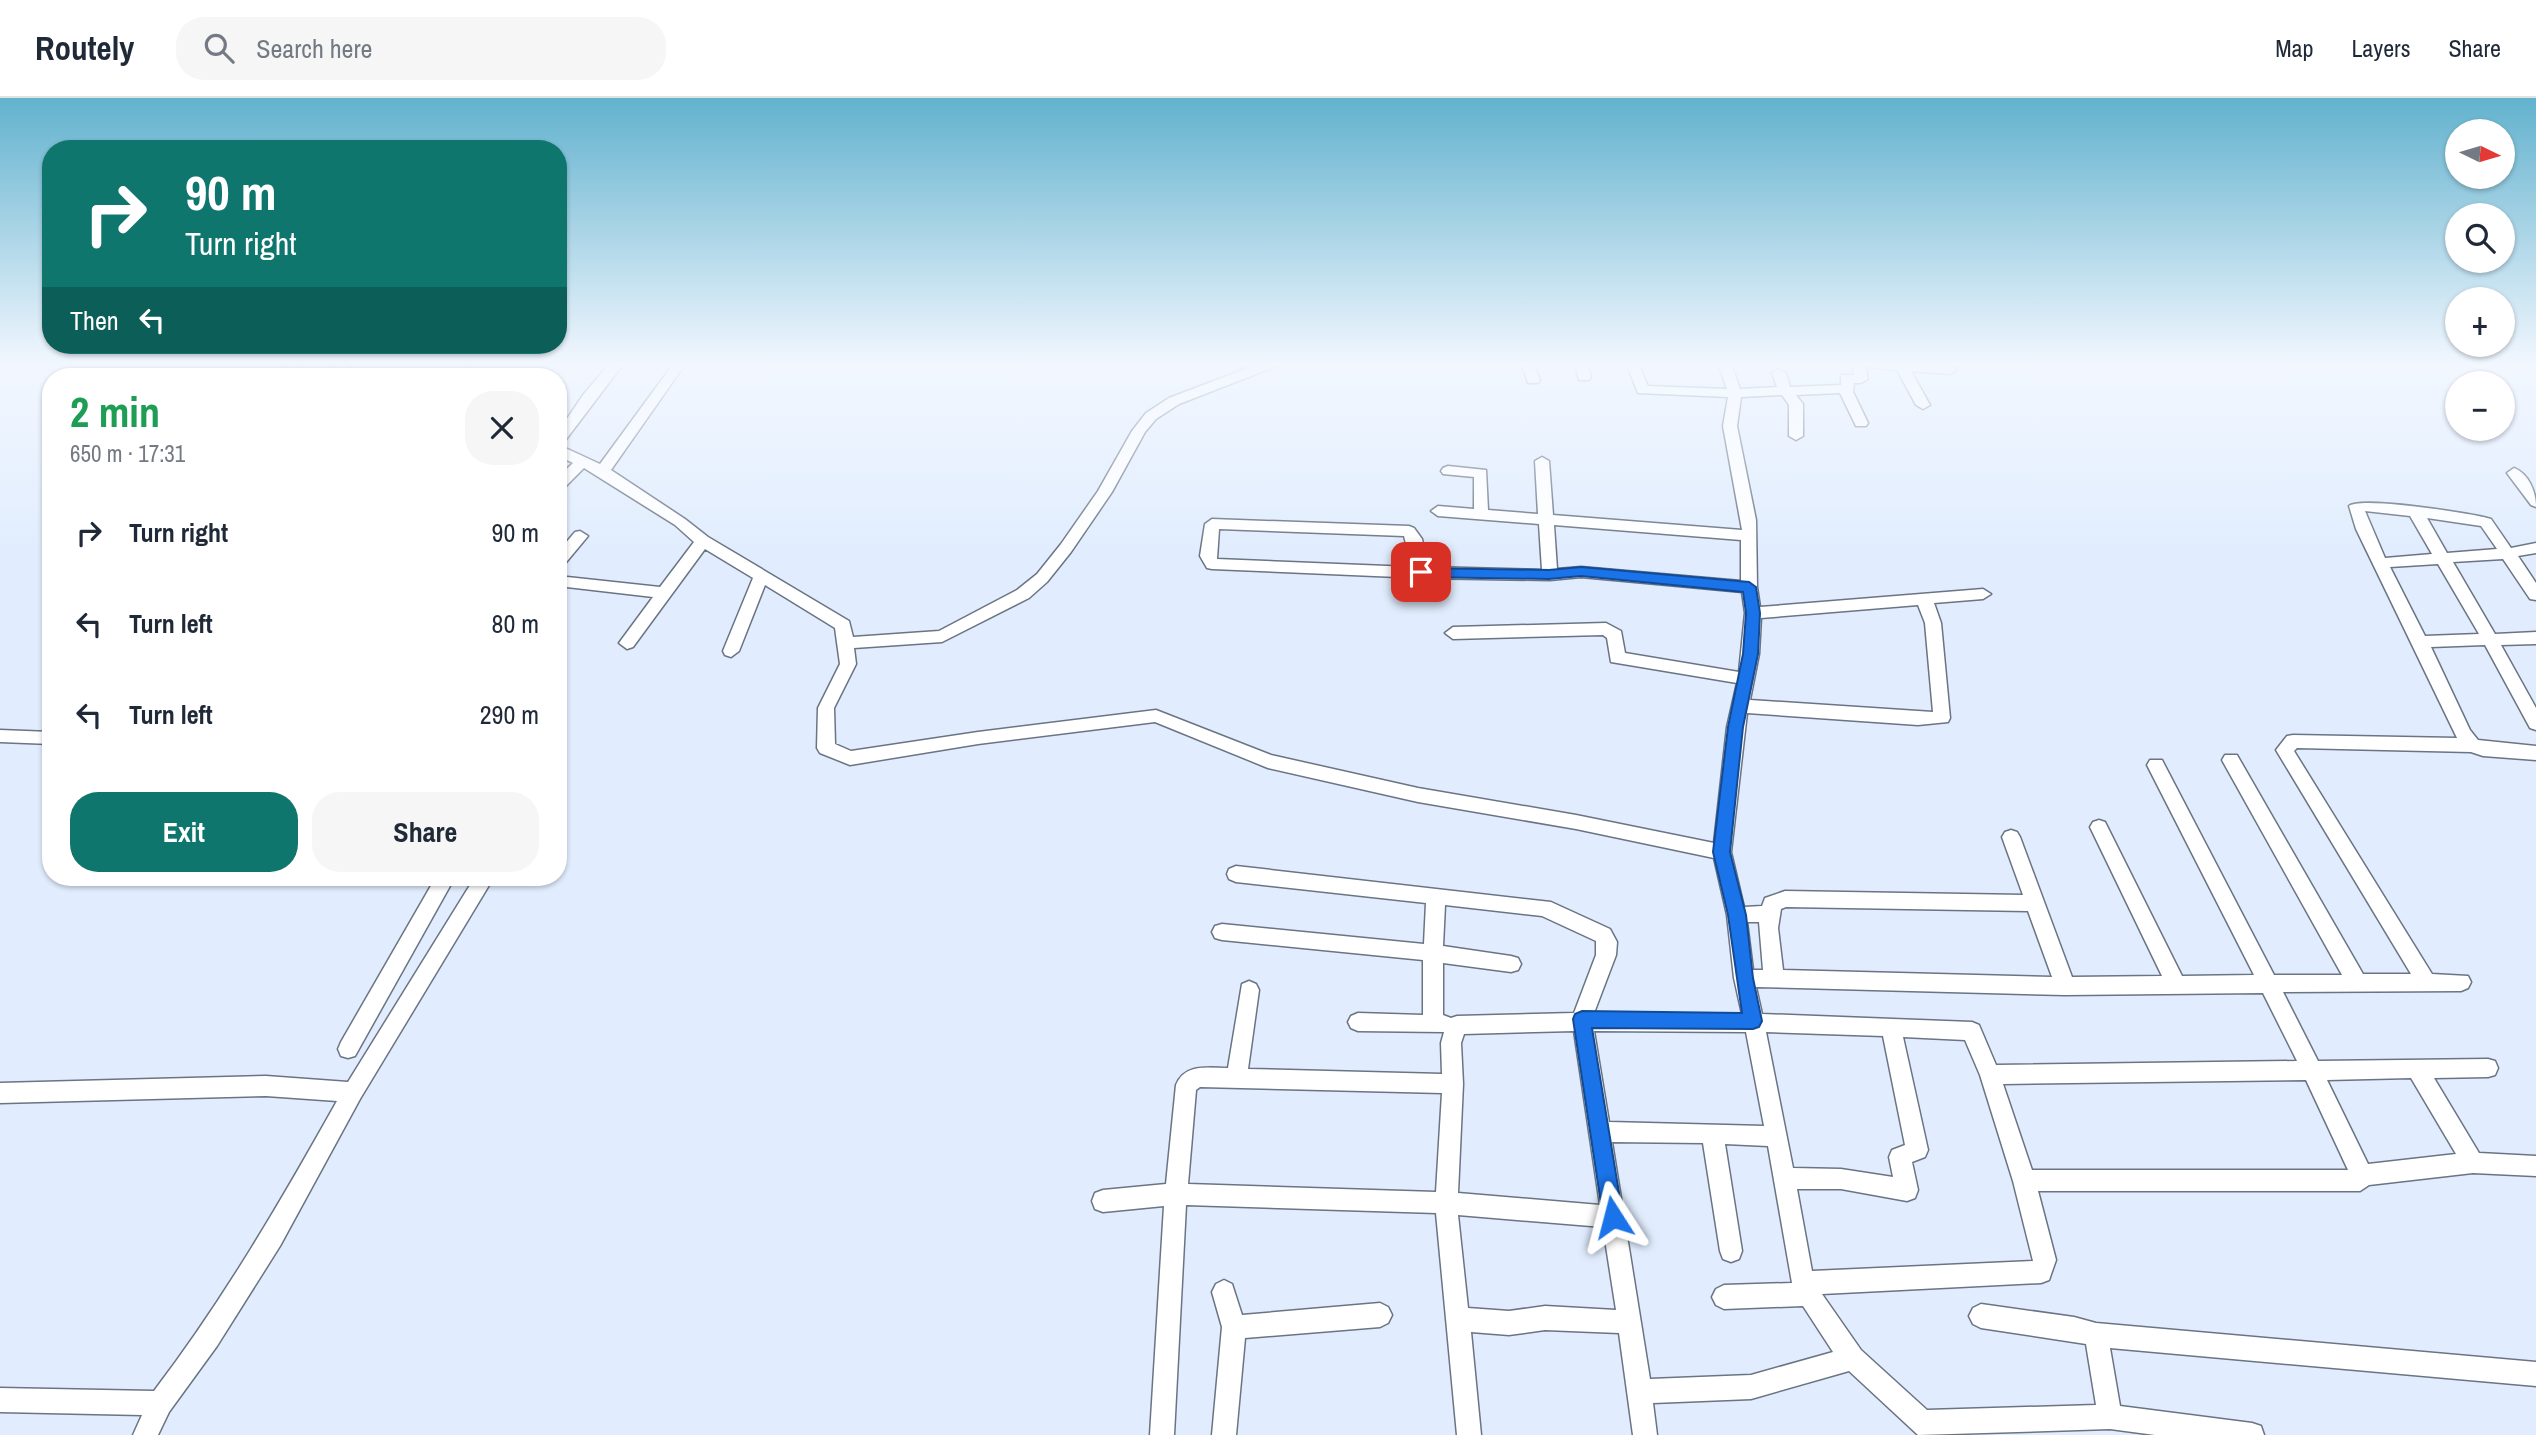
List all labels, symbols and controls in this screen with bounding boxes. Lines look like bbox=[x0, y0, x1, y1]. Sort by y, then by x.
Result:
search box bbox=[176, 17, 666, 80]
text: Routely bbox=[35, 26, 134, 70]
icon: search bbox=[200, 29, 238, 67]
text: Search here bbox=[256, 31, 372, 66]
text: Map bbox=[2275, 32, 2313, 64]
text: Layers bbox=[2351, 32, 2410, 64]
text: Share bbox=[2448, 32, 2501, 64]
north arrow bbox=[2445, 119, 2515, 189]
map controls bbox=[2445, 119, 2515, 441]
text: 90 m bbox=[185, 159, 277, 225]
icon: right bbox=[70, 168, 161, 259]
button: search bbox=[2445, 203, 2515, 273]
text: Turn right bbox=[185, 222, 297, 265]
button: + bbox=[2445, 287, 2515, 357]
icon: left bbox=[133, 301, 171, 339]
text: Then bbox=[70, 303, 119, 338]
button: − bbox=[2445, 371, 2515, 441]
text: 2 min bbox=[70, 384, 160, 440]
button: close bbox=[465, 391, 539, 465]
text: 650 m · 17:31 bbox=[70, 438, 185, 469]
icon: right bbox=[70, 514, 108, 552]
text: Turn right bbox=[129, 515, 228, 550]
text: 90 m bbox=[492, 515, 539, 550]
pin bbox=[1391, 542, 1451, 602]
icon: arrive bbox=[1402, 553, 1440, 591]
icon: left bbox=[70, 605, 108, 643]
text: Turn left bbox=[129, 606, 213, 641]
text: 80 m bbox=[492, 606, 539, 641]
icon: left bbox=[70, 696, 108, 734]
text: Turn left bbox=[129, 697, 213, 732]
text: 290 m bbox=[480, 697, 539, 732]
button: Exit bbox=[70, 792, 298, 872]
button: Share bbox=[312, 792, 539, 872]
position arrow bbox=[1576, 1180, 1650, 1254]

